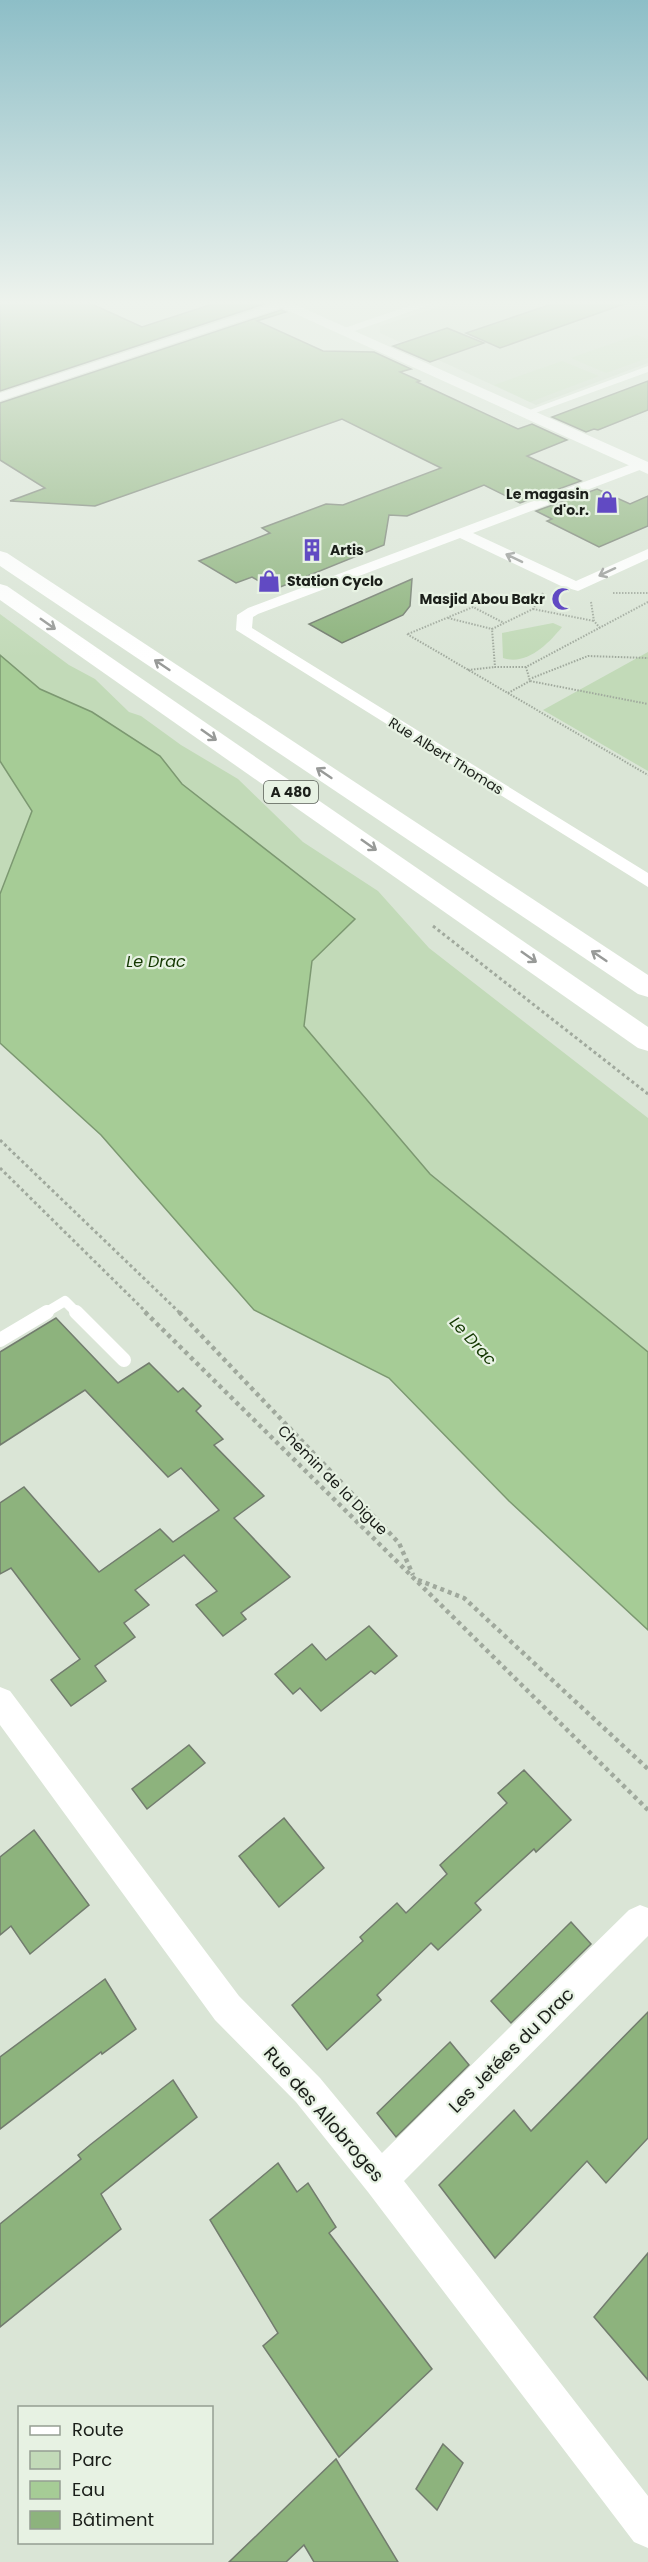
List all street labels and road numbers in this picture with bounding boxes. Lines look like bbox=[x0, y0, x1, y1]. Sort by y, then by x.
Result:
street label: Rue Albert Thomas bbox=[385, 713, 507, 799]
road number: A 480 bbox=[264, 781, 318, 803]
street label: Chemin de la Digue bbox=[273, 1420, 393, 1540]
street label: Les Jetées du Drac bbox=[443, 1982, 579, 2118]
street label: Rue des Allobroges bbox=[258, 2041, 390, 2187]

